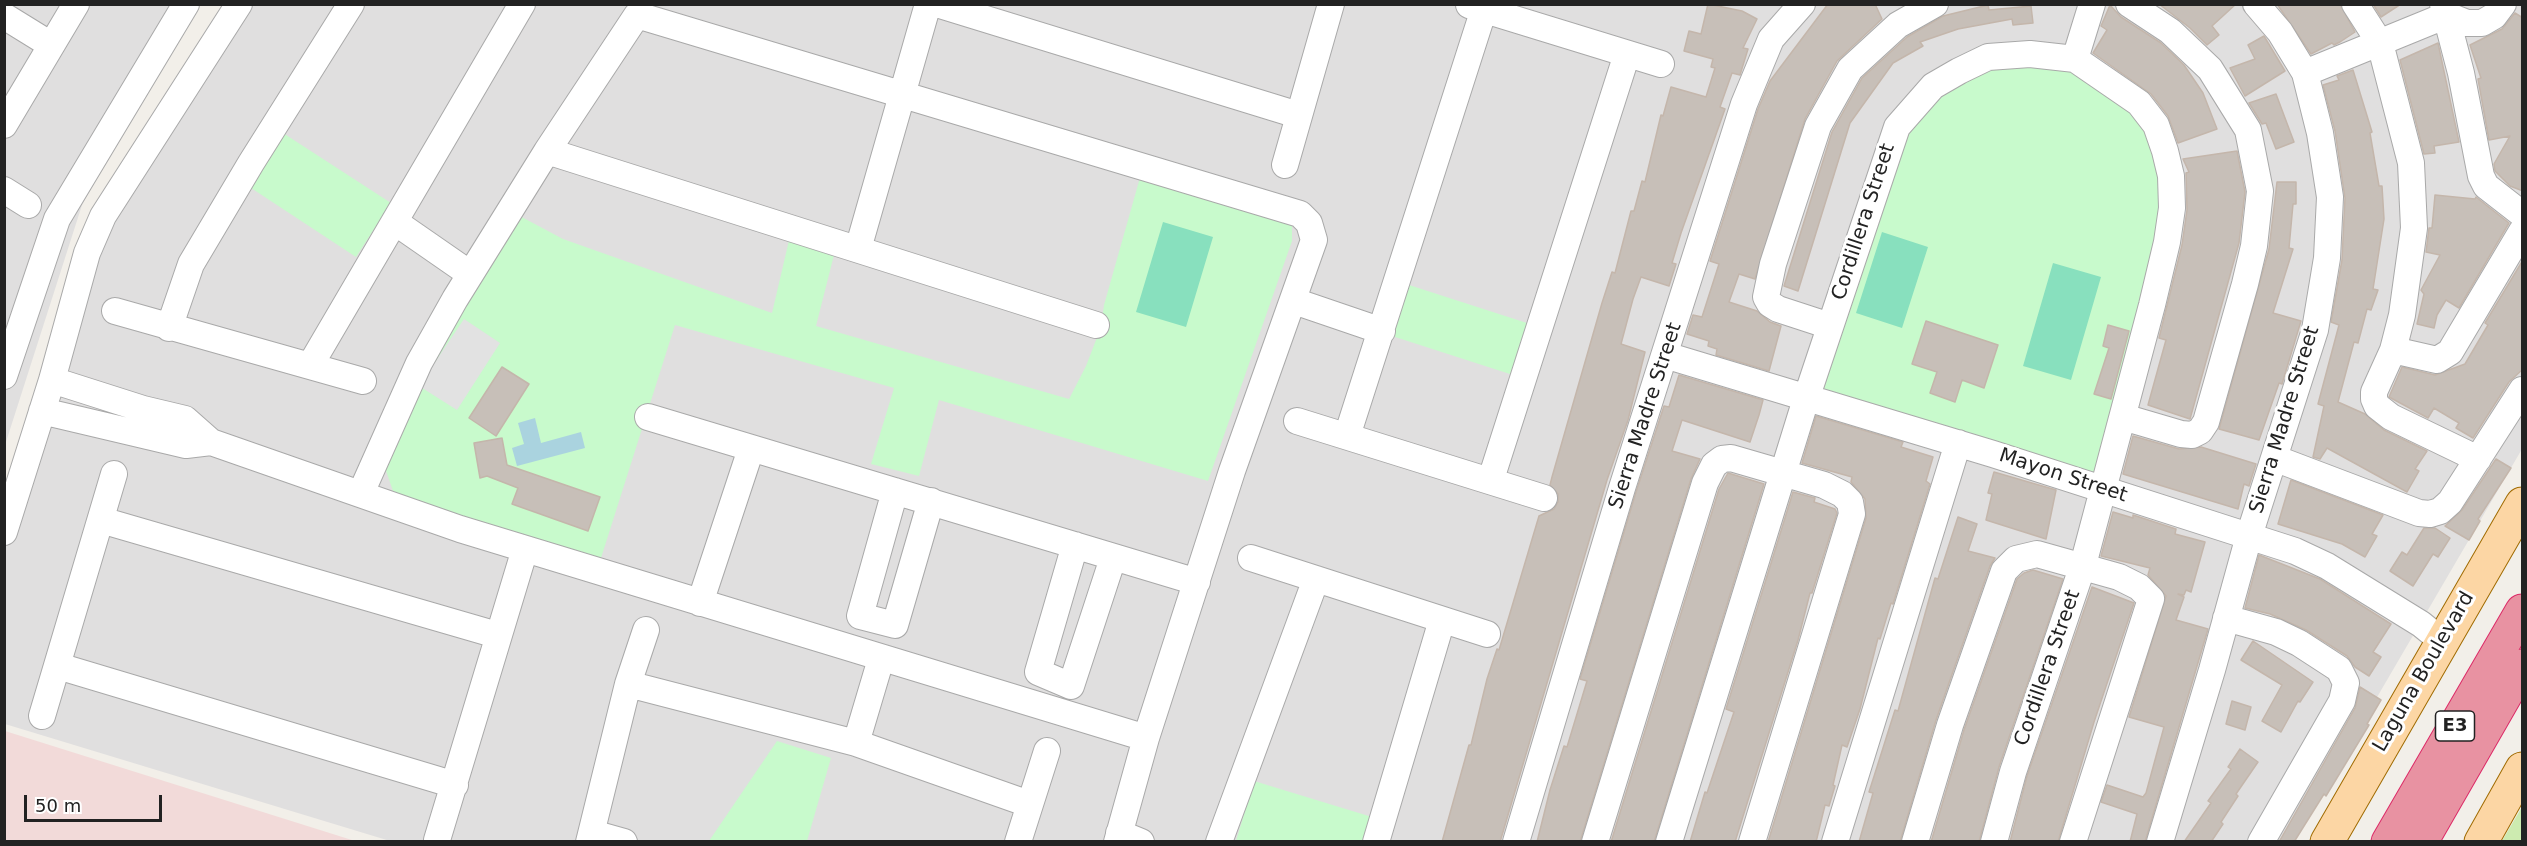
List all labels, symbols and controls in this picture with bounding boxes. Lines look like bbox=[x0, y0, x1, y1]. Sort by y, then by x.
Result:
street label: Cordillera Street bbox=[1827, 141, 1901, 303]
street label: Sierra Madre Street bbox=[1605, 320, 1687, 512]
street label: Sierra Madre Street bbox=[2245, 323, 2325, 517]
street label: Mayon Street bbox=[1996, 444, 2130, 508]
street label: Cordillera Street bbox=[2010, 587, 2086, 749]
street label: Laguna Boulevard bbox=[2368, 588, 2480, 756]
road number: E3 bbox=[2436, 711, 2474, 741]
scale bar bbox=[27, 783, 165, 821]
text: 50 m bbox=[35, 795, 81, 816]

